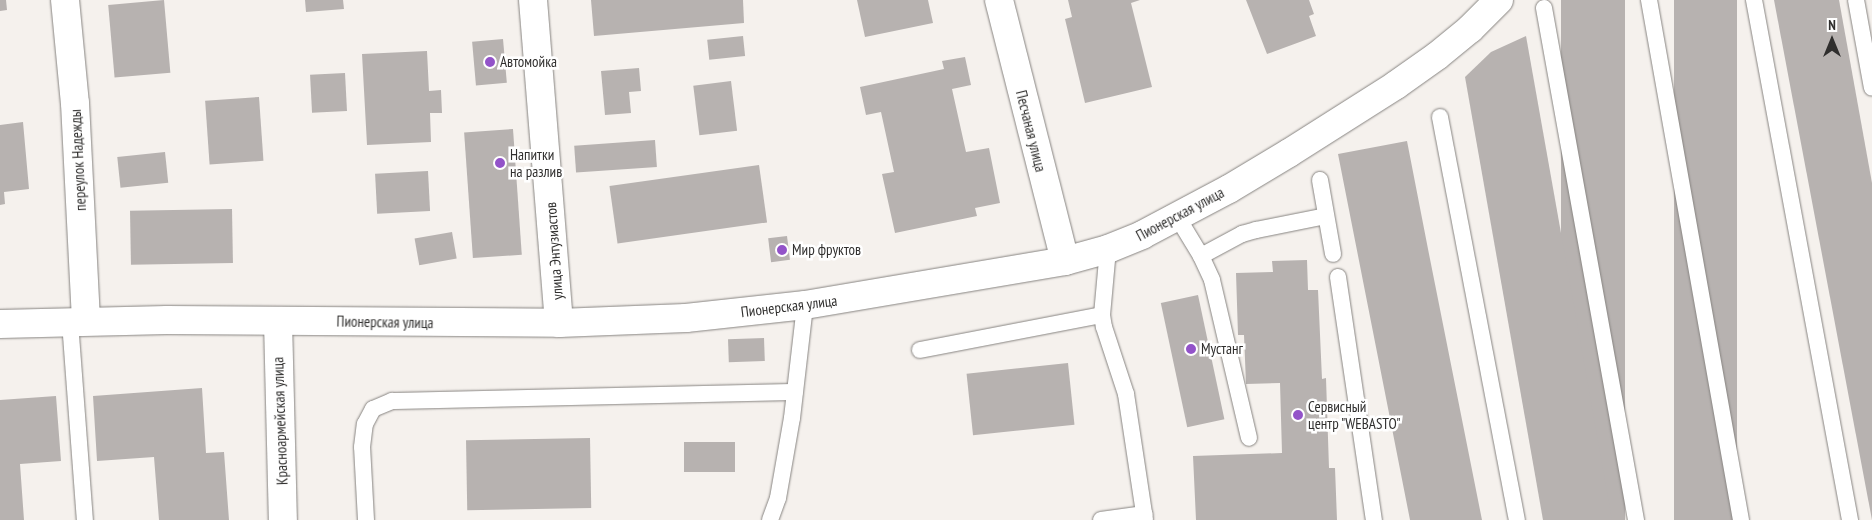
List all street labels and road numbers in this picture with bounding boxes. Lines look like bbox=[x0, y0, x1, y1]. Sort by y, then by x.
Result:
street label: Песчаная улица bbox=[1012, 88, 1050, 174]
street label: переулок Надежды bbox=[66, 109, 90, 211]
street label: Пионерская улица bbox=[1133, 183, 1227, 245]
street label: улица Энтузиастов bbox=[542, 201, 566, 301]
street label: Пионерская улица bbox=[740, 291, 838, 321]
street label: Пионерская улица bbox=[336, 312, 434, 332]
street label: Красноармейская улица bbox=[269, 357, 291, 485]

